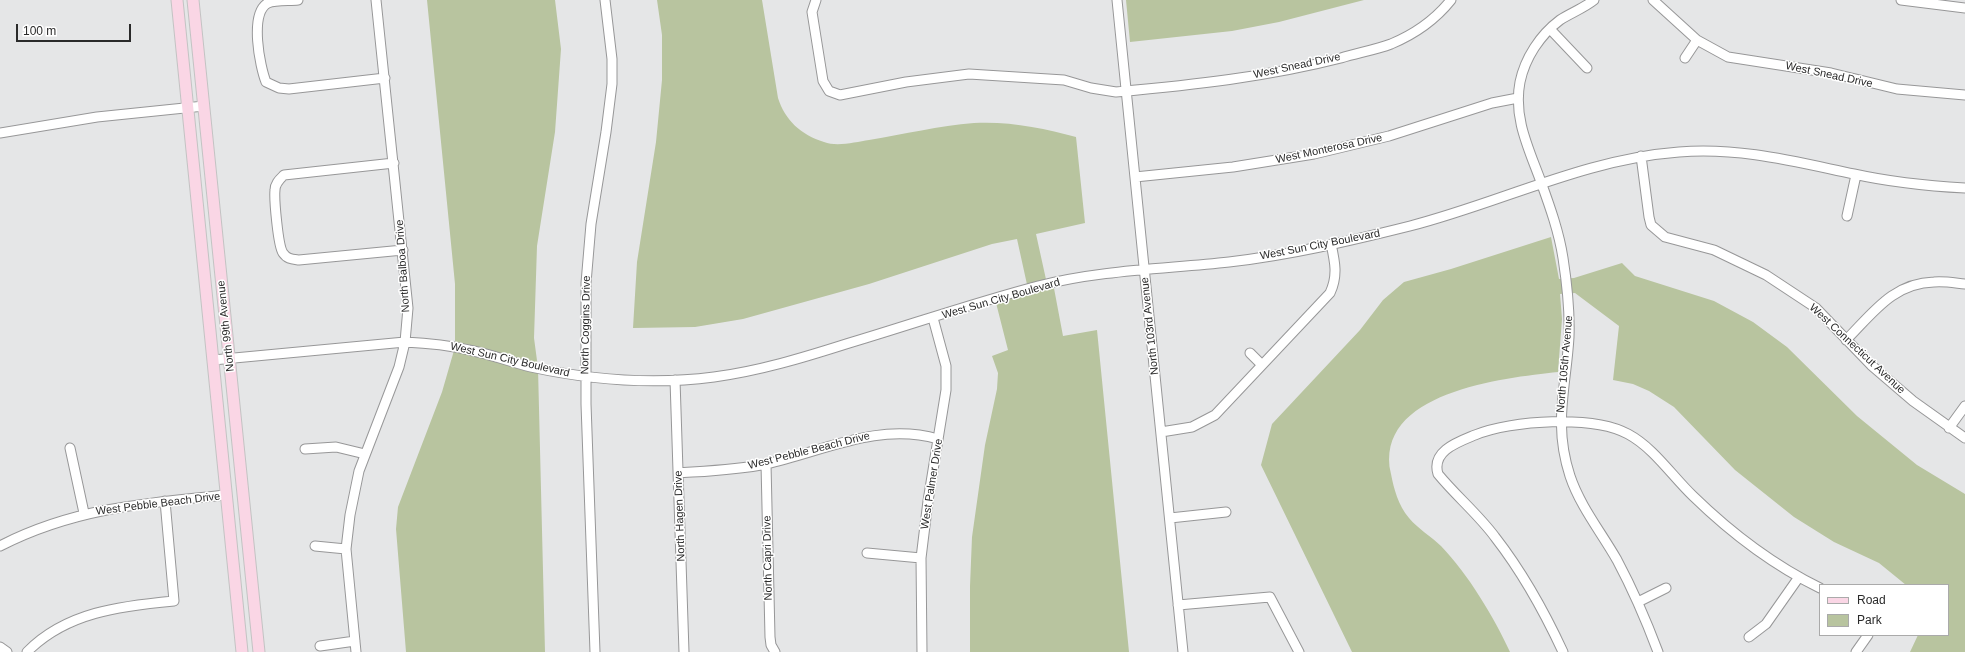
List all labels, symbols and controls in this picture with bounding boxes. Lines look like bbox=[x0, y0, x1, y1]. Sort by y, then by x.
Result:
scale bar bbox=[18, 16, 133, 42]
text: 100 m bbox=[23, 24, 56, 38]
street label: West Snead Drive bbox=[1252, 50, 1342, 82]
street label: West Snead Drive bbox=[1784, 59, 1874, 91]
street label: West Monterosa Drive bbox=[1275, 131, 1383, 167]
street label: North Balboa Drive bbox=[393, 219, 413, 313]
street label: West Sun City Boulevard bbox=[1259, 227, 1381, 263]
street label: North Coggins Drive bbox=[579, 275, 593, 375]
street label: West Sun City Boulevard bbox=[941, 276, 1061, 322]
street label: North 103rd Avenue bbox=[1138, 276, 1162, 376]
street label: North 99th Avenue bbox=[215, 280, 237, 372]
street label: West Connecticut Avenue bbox=[1806, 301, 1908, 397]
street label: North 105th Avenue bbox=[1554, 315, 1576, 413]
street label: West Sun City Boulevard bbox=[449, 340, 571, 380]
street label: West Pebble Beach Drive bbox=[747, 429, 871, 473]
street label: West Palmer Drive bbox=[918, 438, 946, 530]
street label: North Hagen Drive bbox=[672, 470, 688, 562]
street label: West Pebble Beach Drive bbox=[95, 490, 221, 518]
street label: North Capri Drive bbox=[761, 515, 775, 601]
legend bbox=[1819, 584, 1949, 636]
text: Road bbox=[1857, 593, 1886, 607]
text: Park bbox=[1857, 613, 1882, 627]

